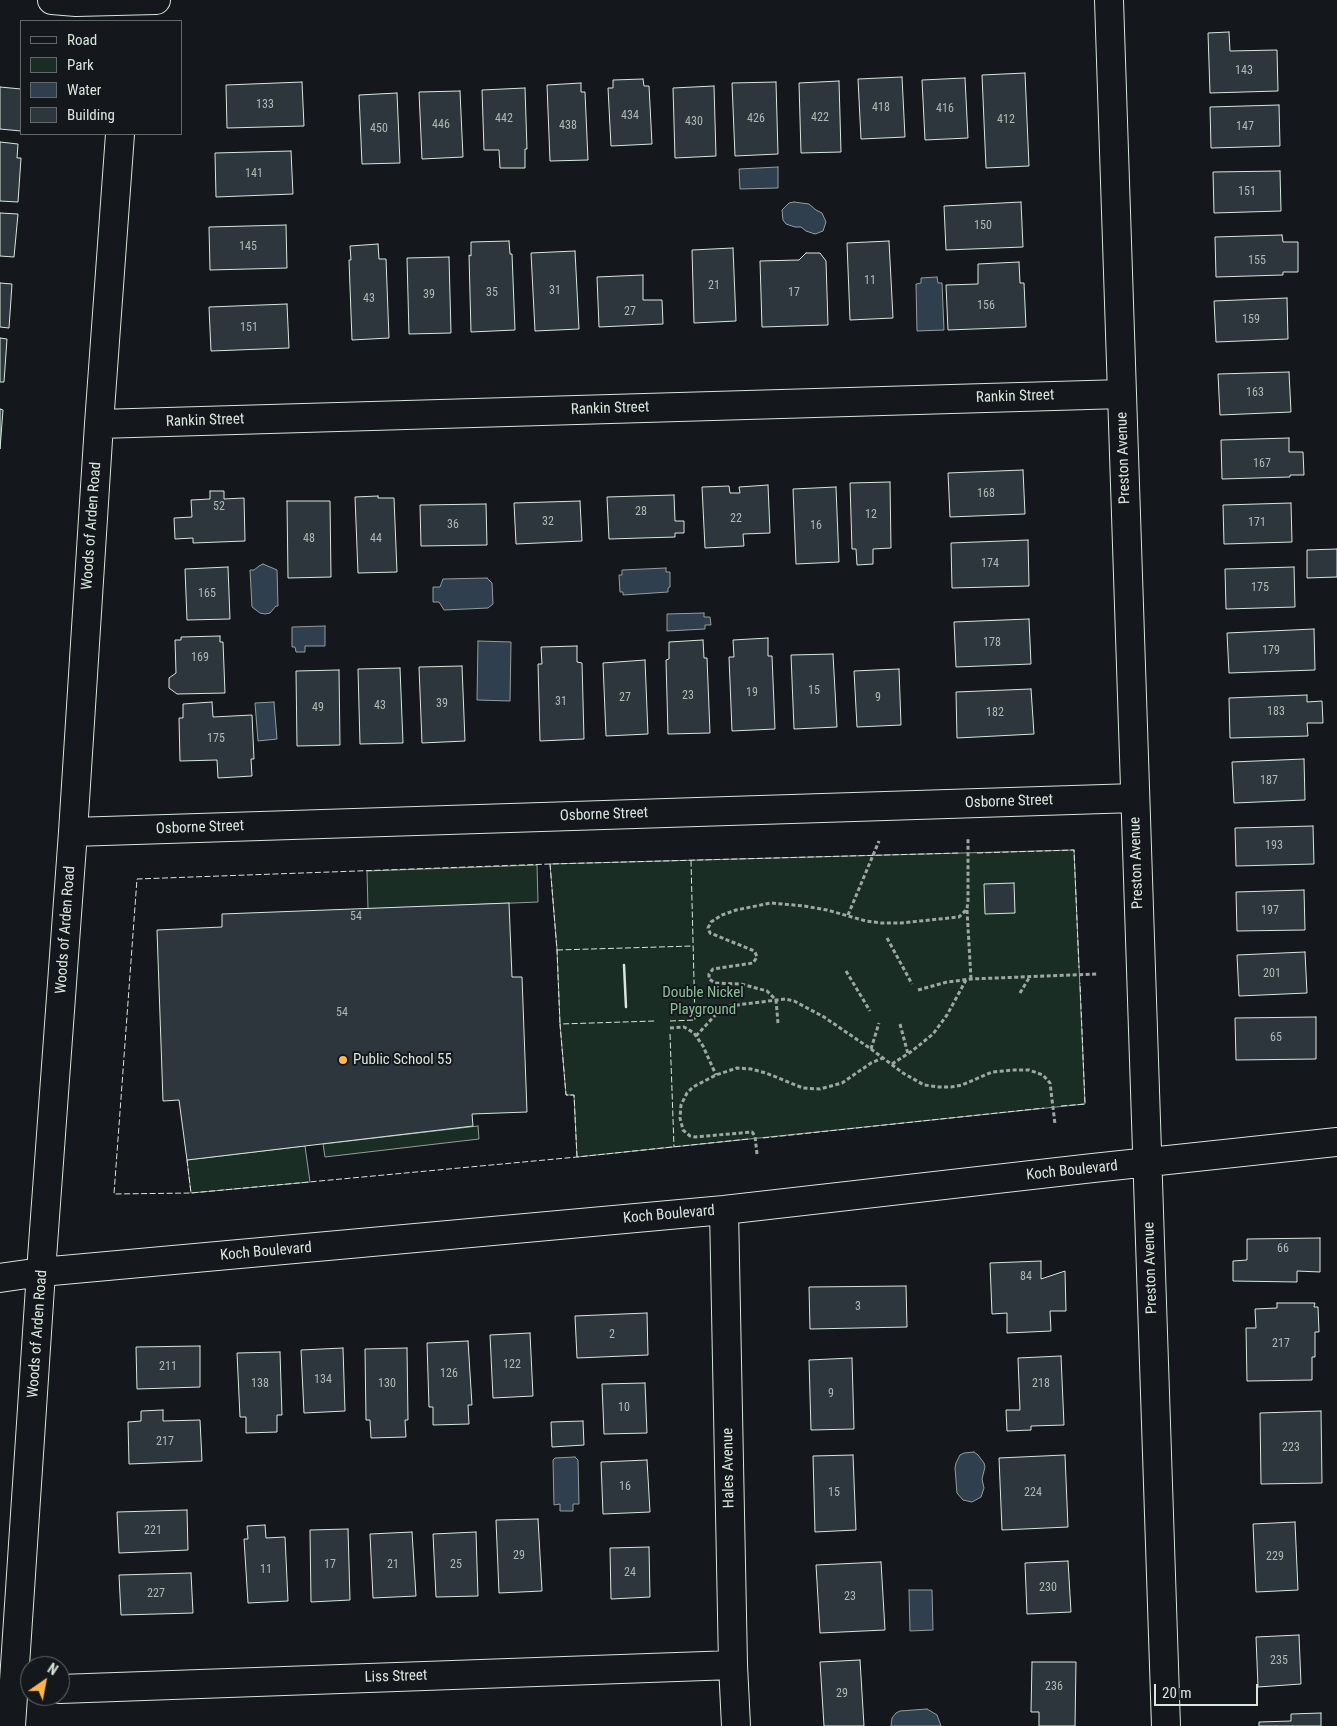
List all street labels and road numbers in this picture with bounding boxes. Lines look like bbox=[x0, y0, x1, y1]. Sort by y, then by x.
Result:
street label: Rankin Street bbox=[975, 387, 1055, 407]
street label: Rankin Street bbox=[570, 399, 650, 419]
street label: Rankin Street bbox=[165, 411, 245, 431]
street label: Preston Avenue bbox=[1113, 412, 1135, 504]
street label: Woods of Arden Road bbox=[79, 461, 105, 591]
street label: Osborne Street bbox=[965, 791, 1053, 813]
street label: Osborne Street bbox=[560, 804, 648, 826]
street label: Osborne Street bbox=[156, 817, 244, 839]
street label: Preston Avenue bbox=[1126, 817, 1148, 909]
street label: Woods of Arden Road bbox=[53, 865, 79, 995]
street label: Koch Boulevard bbox=[1025, 1157, 1119, 1185]
street label: Koch Boulevard bbox=[622, 1202, 716, 1228]
street label: Preston Avenue bbox=[1140, 1222, 1162, 1314]
street label: Koch Boulevard bbox=[219, 1239, 313, 1265]
street label: Woods of Arden Road bbox=[25, 1269, 51, 1399]
street label: Hales Avenue bbox=[719, 1428, 739, 1508]
street label: Liss Street bbox=[364, 1667, 428, 1687]

